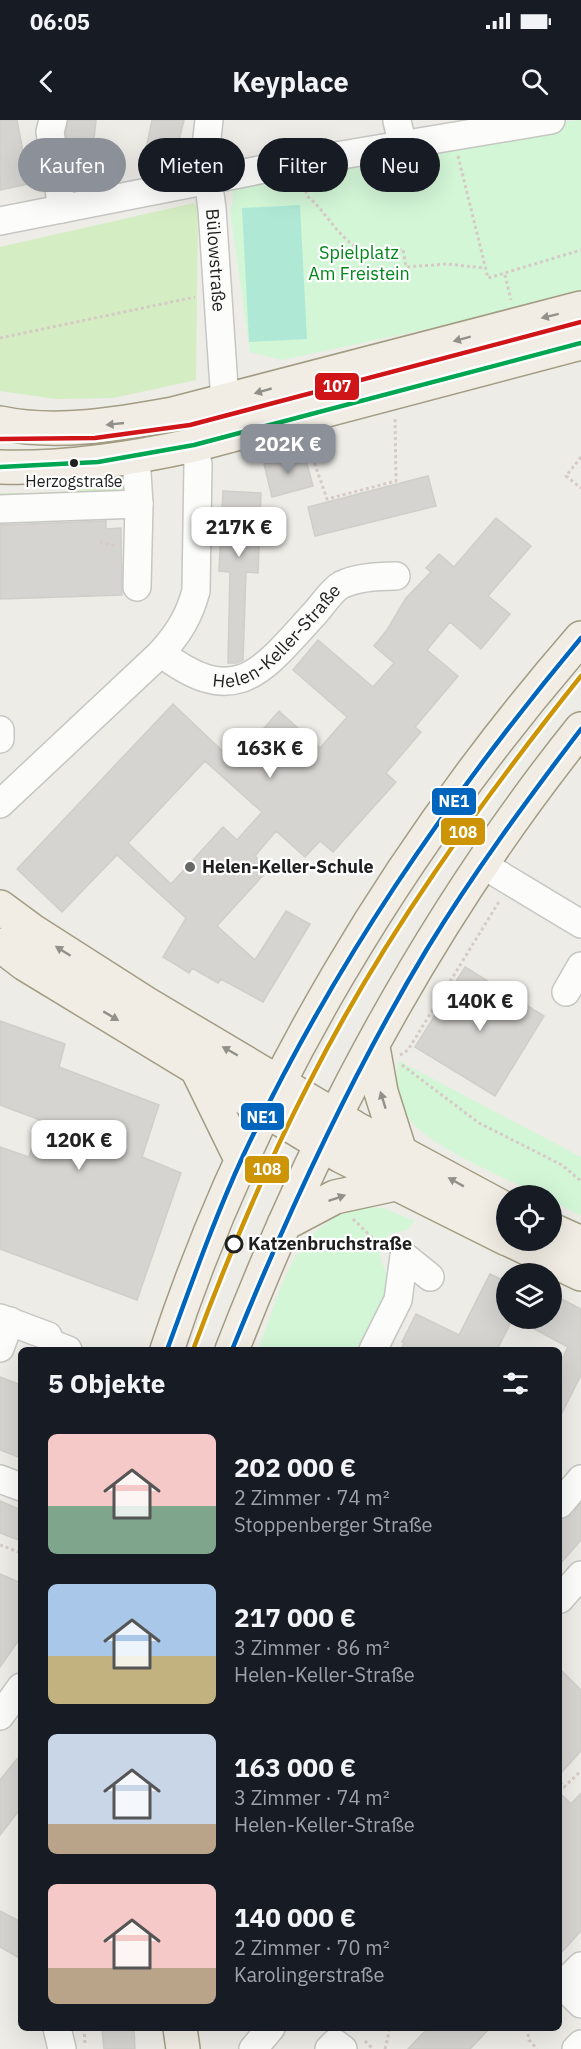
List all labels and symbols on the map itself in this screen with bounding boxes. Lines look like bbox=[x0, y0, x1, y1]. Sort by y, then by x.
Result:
street label: Bülowstraße bbox=[201, 208, 231, 313]
park label: Spielplatz Am Freistein bbox=[308, 241, 410, 285]
one-way arrow bbox=[541, 311, 559, 321]
one-way arrow bbox=[453, 334, 471, 344]
line badge: 107 bbox=[314, 372, 360, 401]
text: 107 bbox=[323, 376, 351, 396]
one-way arrow bbox=[254, 387, 272, 397]
one-way arrow bbox=[106, 419, 125, 429]
pin: 202K € bbox=[239, 424, 337, 475]
marker: Herzogstraße bbox=[68, 457, 80, 469]
place label: Herzogstraße bbox=[25, 471, 123, 491]
pin: 217K € bbox=[190, 507, 288, 558]
street label: Helen-Keller-Straße bbox=[211, 579, 345, 693]
pin: 163K € bbox=[221, 728, 319, 779]
line badge: NE1 bbox=[431, 787, 477, 816]
text: NE1 bbox=[439, 791, 470, 811]
line badge: 108 bbox=[440, 817, 486, 846]
text: 108 bbox=[449, 822, 477, 842]
place label: Helen-Keller-Schule bbox=[202, 855, 374, 878]
marker: Helen-Keller-Schule bbox=[183, 860, 197, 874]
one-way arrow bbox=[55, 945, 71, 956]
pin: 140K € bbox=[431, 981, 529, 1032]
one-way arrow bbox=[103, 1010, 119, 1021]
one-way arrow bbox=[222, 1046, 238, 1057]
one-way arrow bbox=[378, 1091, 387, 1109]
line badge: NE1 bbox=[240, 1102, 285, 1131]
text: NE1 bbox=[247, 1107, 278, 1127]
pin: 120K € bbox=[30, 1120, 128, 1171]
line badge: 108 bbox=[244, 1155, 290, 1184]
text: 108 bbox=[253, 1159, 281, 1179]
one-way arrow bbox=[447, 1177, 464, 1187]
one-way arrow bbox=[328, 1192, 346, 1202]
place label: Katzenbruchstraße bbox=[248, 1232, 412, 1255]
marker: Katzenbruchstraße bbox=[225, 1235, 243, 1253]

